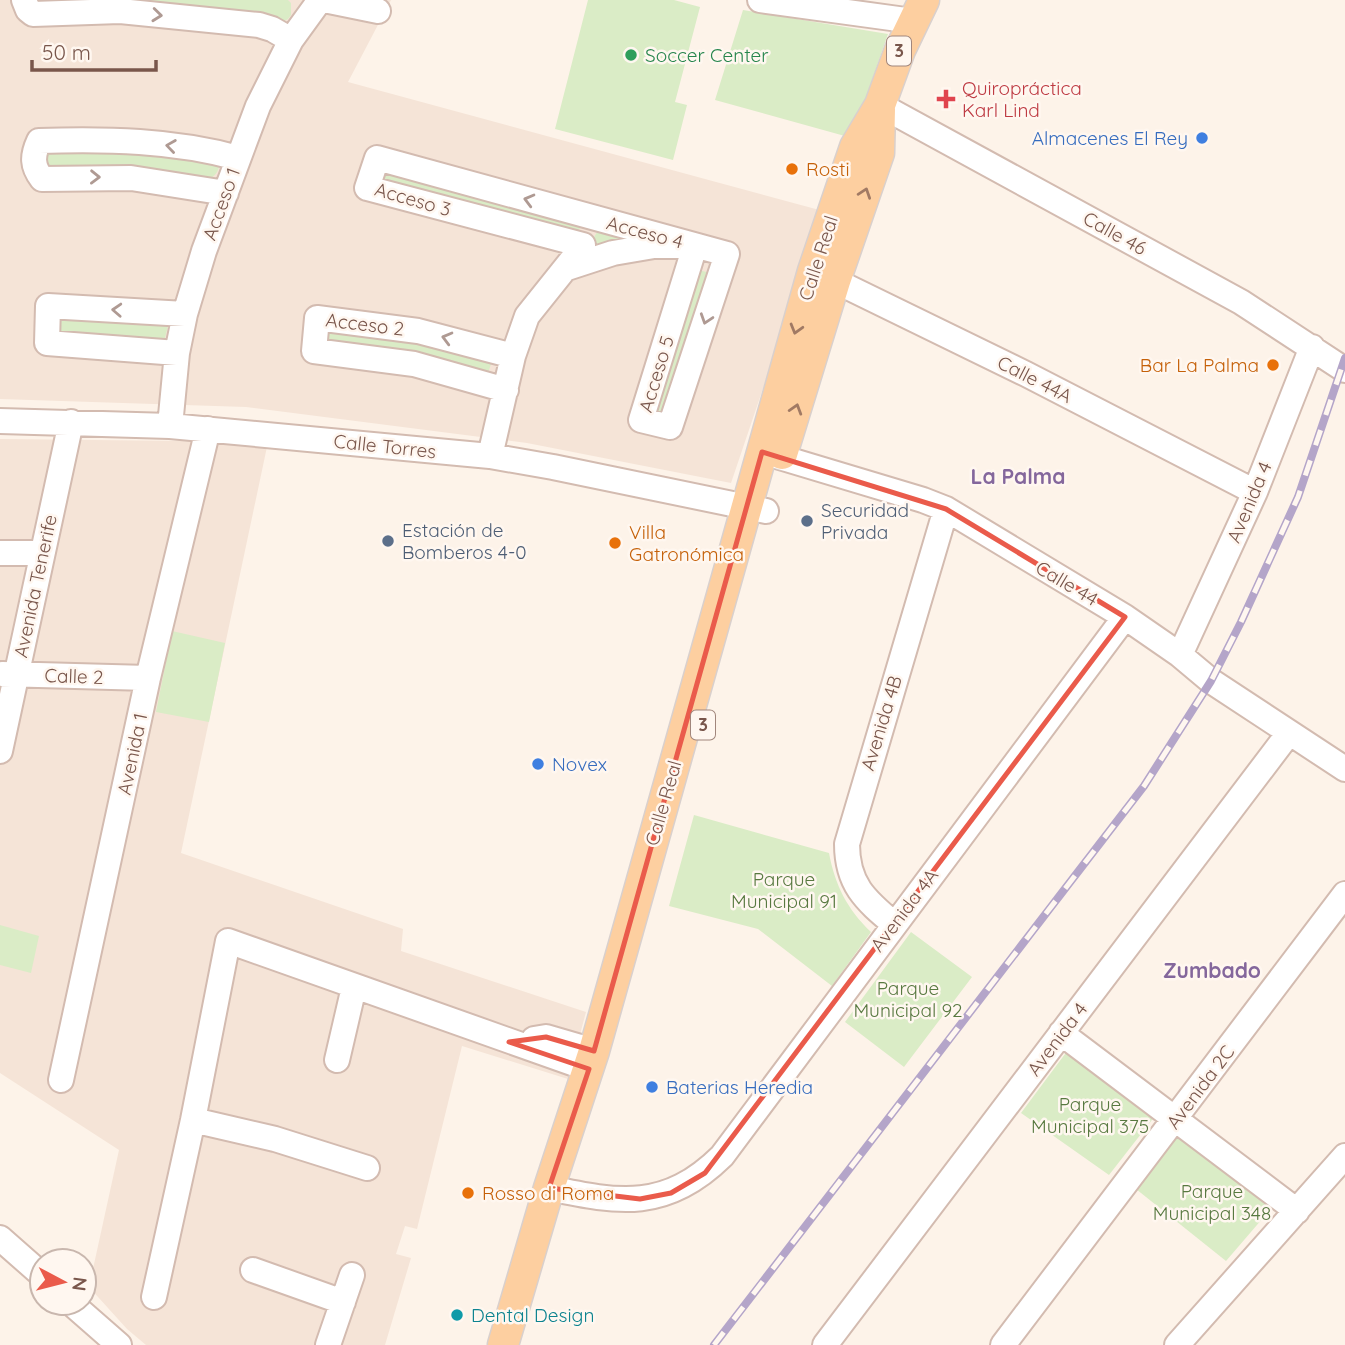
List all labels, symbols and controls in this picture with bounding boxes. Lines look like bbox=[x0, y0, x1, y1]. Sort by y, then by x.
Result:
one-way arrow bbox=[152, 7, 163, 22]
scale bar bbox=[32, 28, 156, 72]
road number: 3 bbox=[887, 36, 911, 66]
text: 50 m bbox=[42, 39, 91, 65]
place label: Soccer Center bbox=[645, 43, 769, 67]
marker: Soccer Center bbox=[623, 47, 639, 63]
place label: Quiropráctica Karl Lind bbox=[962, 76, 1082, 122]
marker: Quiropráctica Karl Lind bbox=[936, 89, 956, 109]
place label: Almacenes El Rey bbox=[1032, 126, 1188, 150]
marker: Almacenes El Rey bbox=[1194, 130, 1210, 146]
one-way arrow bbox=[165, 139, 177, 154]
place label: Rosti bbox=[806, 157, 850, 181]
marker: Rosti bbox=[784, 161, 800, 177]
street label: Acceso 1 bbox=[197, 165, 245, 243]
one-way arrow bbox=[90, 170, 101, 185]
street label: Acceso 3 bbox=[372, 177, 454, 221]
one-way arrow bbox=[857, 187, 871, 199]
one-way arrow bbox=[523, 194, 535, 209]
street label: Calle 46 bbox=[1079, 206, 1151, 260]
street label: Acceso 4 bbox=[604, 210, 686, 254]
street label: Calle Real bbox=[793, 213, 843, 303]
one-way arrow bbox=[111, 303, 122, 318]
street label: Acceso 2 bbox=[324, 307, 406, 341]
one-way arrow bbox=[700, 312, 714, 325]
one-way arrow bbox=[790, 322, 805, 334]
one-way arrow bbox=[441, 332, 453, 346]
street label: Acceso 5 bbox=[633, 333, 679, 415]
street label: Calle 44A bbox=[994, 350, 1076, 408]
place label: Bar La Palma bbox=[1140, 353, 1259, 377]
marker: Bar La Palma bbox=[1265, 357, 1281, 373]
one-way arrow bbox=[787, 403, 802, 415]
street label: Calle Torres bbox=[333, 429, 438, 463]
street label: Avenida 4 bbox=[1221, 458, 1277, 546]
district label: La Palma bbox=[971, 463, 1065, 489]
place label: Securidad Privada bbox=[821, 498, 909, 544]
street label: Avenida Tenerife bbox=[8, 512, 62, 660]
marker: Securidad Privada bbox=[799, 513, 815, 529]
place label: Estación de Bomberos 4-0 bbox=[402, 518, 527, 564]
place label: Villa Gatronómica bbox=[629, 520, 744, 566]
marker: Estación de Bomberos 4-0 bbox=[380, 533, 396, 549]
marker: Villa Gatronómica bbox=[607, 535, 623, 551]
street label: Calle 44 bbox=[1031, 555, 1103, 611]
street label: Calle 2 bbox=[44, 663, 104, 689]
street label: Avenida 4B bbox=[855, 673, 907, 773]
road number: 3 bbox=[691, 710, 715, 740]
street label: Avenida 1 bbox=[112, 711, 152, 797]
place label: Novex bbox=[552, 752, 607, 776]
marker: Novex bbox=[530, 756, 546, 772]
street label: Calle Real bbox=[639, 758, 687, 848]
street label: Avenida 4A bbox=[865, 864, 943, 956]
park label: Parque Municipal 91 bbox=[731, 867, 837, 913]
district label: Zumbado bbox=[1163, 957, 1261, 983]
park label: Parque Municipal 92 bbox=[853, 976, 963, 1022]
street label: Avenida 4 bbox=[1022, 998, 1092, 1080]
street label: Avenida 2C bbox=[1161, 1040, 1239, 1134]
place label: Baterias Heredia bbox=[666, 1075, 813, 1099]
marker: Baterias Heredia bbox=[644, 1079, 660, 1095]
park label: Parque Municipal 375 bbox=[1031, 1092, 1149, 1138]
park label: Parque Municipal 348 bbox=[1153, 1179, 1271, 1225]
place label: Rosso di Roma bbox=[482, 1181, 614, 1205]
marker: Rosso di Roma bbox=[460, 1185, 476, 1201]
north arrow bbox=[28, 1247, 98, 1317]
text: N bbox=[67, 1276, 93, 1292]
place label: Dental Design bbox=[471, 1303, 594, 1327]
marker: Dental Design bbox=[449, 1307, 465, 1323]

